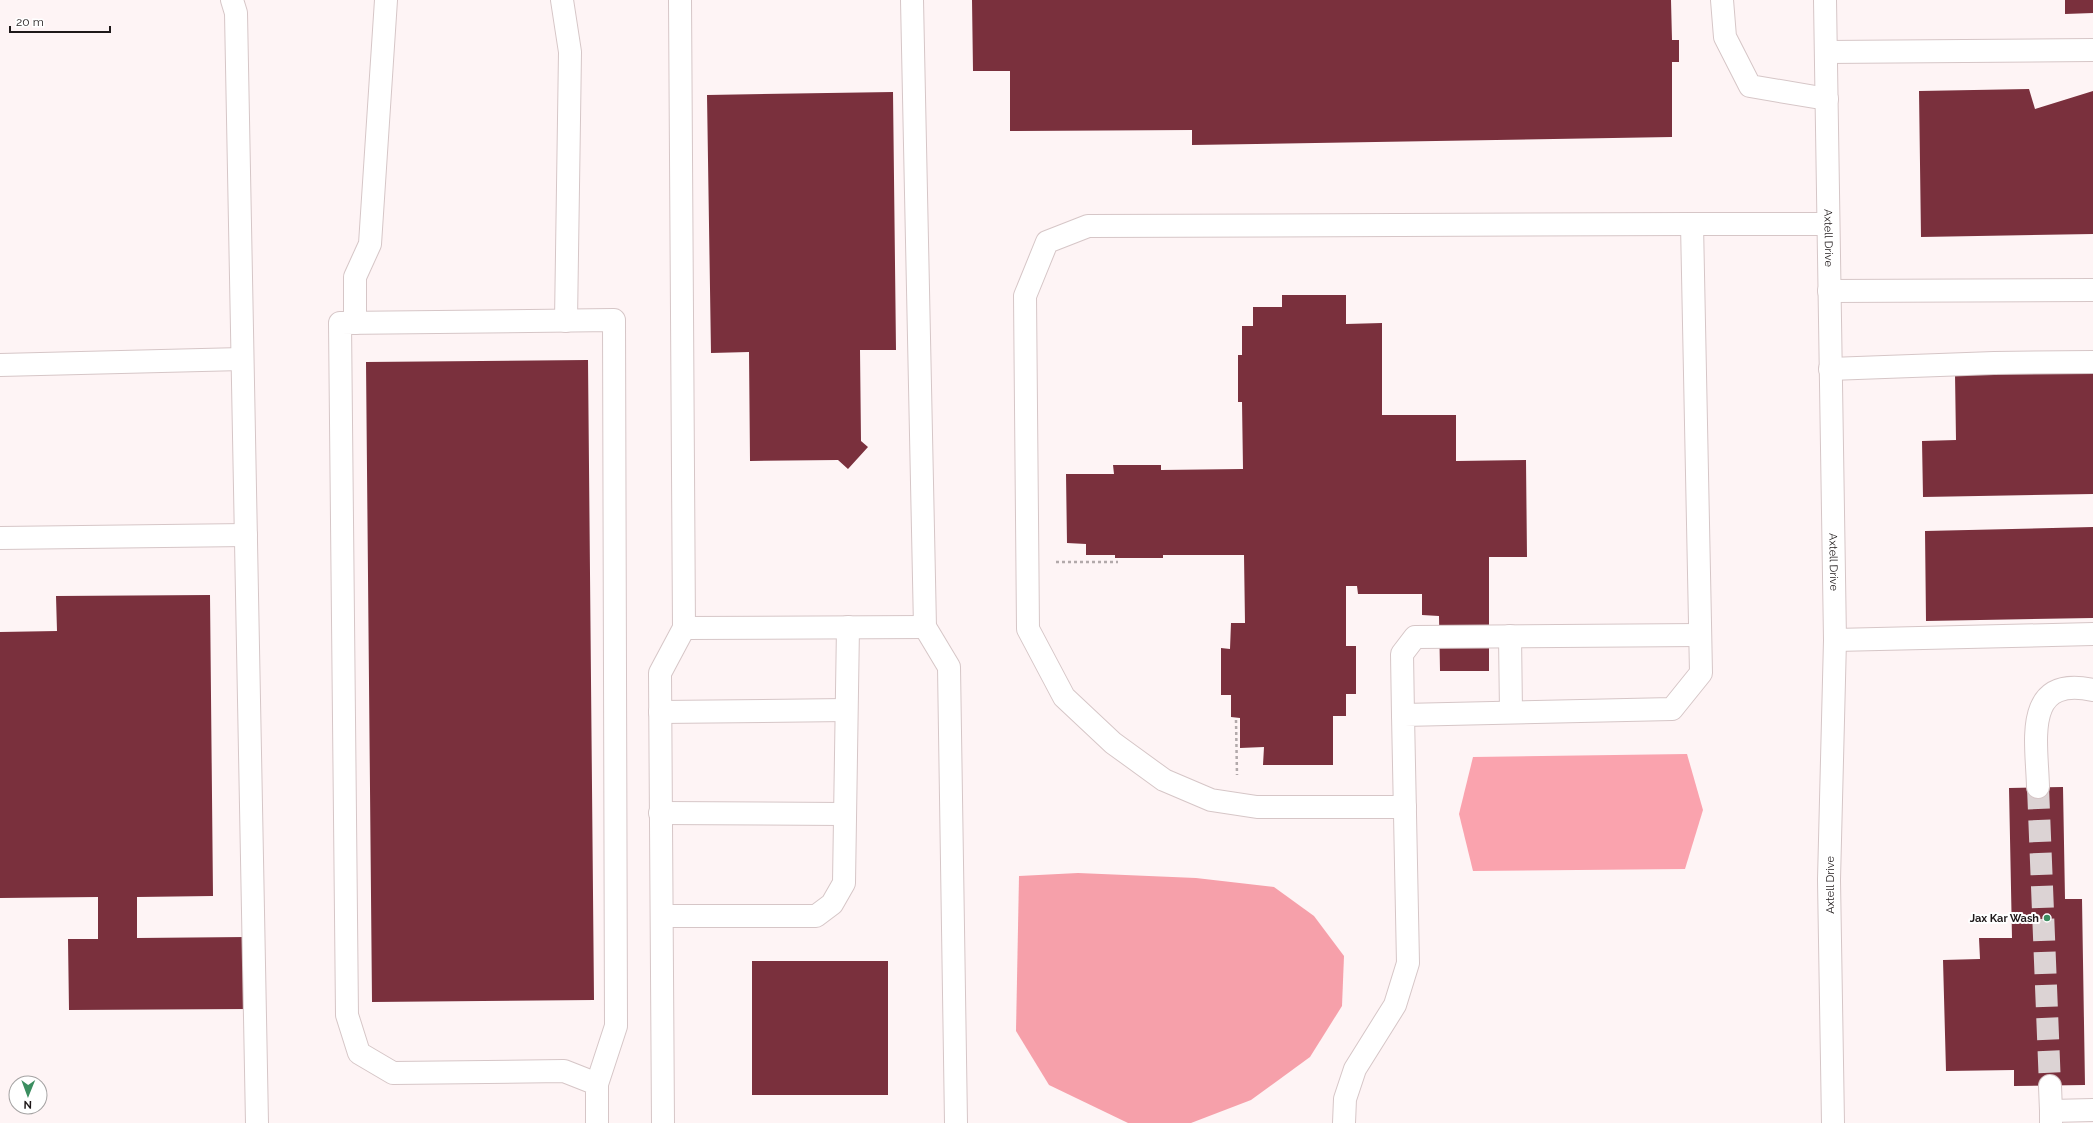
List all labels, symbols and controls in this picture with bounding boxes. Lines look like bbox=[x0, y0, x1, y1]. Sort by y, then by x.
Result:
scale bar bbox=[10, 8, 110, 34]
text: 20 m bbox=[16, 15, 44, 29]
street label: Axtell Drive bbox=[1821, 209, 1835, 268]
street label: Axtell Drive bbox=[1826, 533, 1840, 591]
street label: Axtell Drive bbox=[1824, 856, 1837, 914]
place label: Jax Kar Wash bbox=[1970, 912, 2039, 925]
marker: Jax Kar Wash bbox=[2042, 913, 2052, 923]
north arrow bbox=[8, 1075, 48, 1115]
text: N bbox=[24, 1098, 32, 1111]

